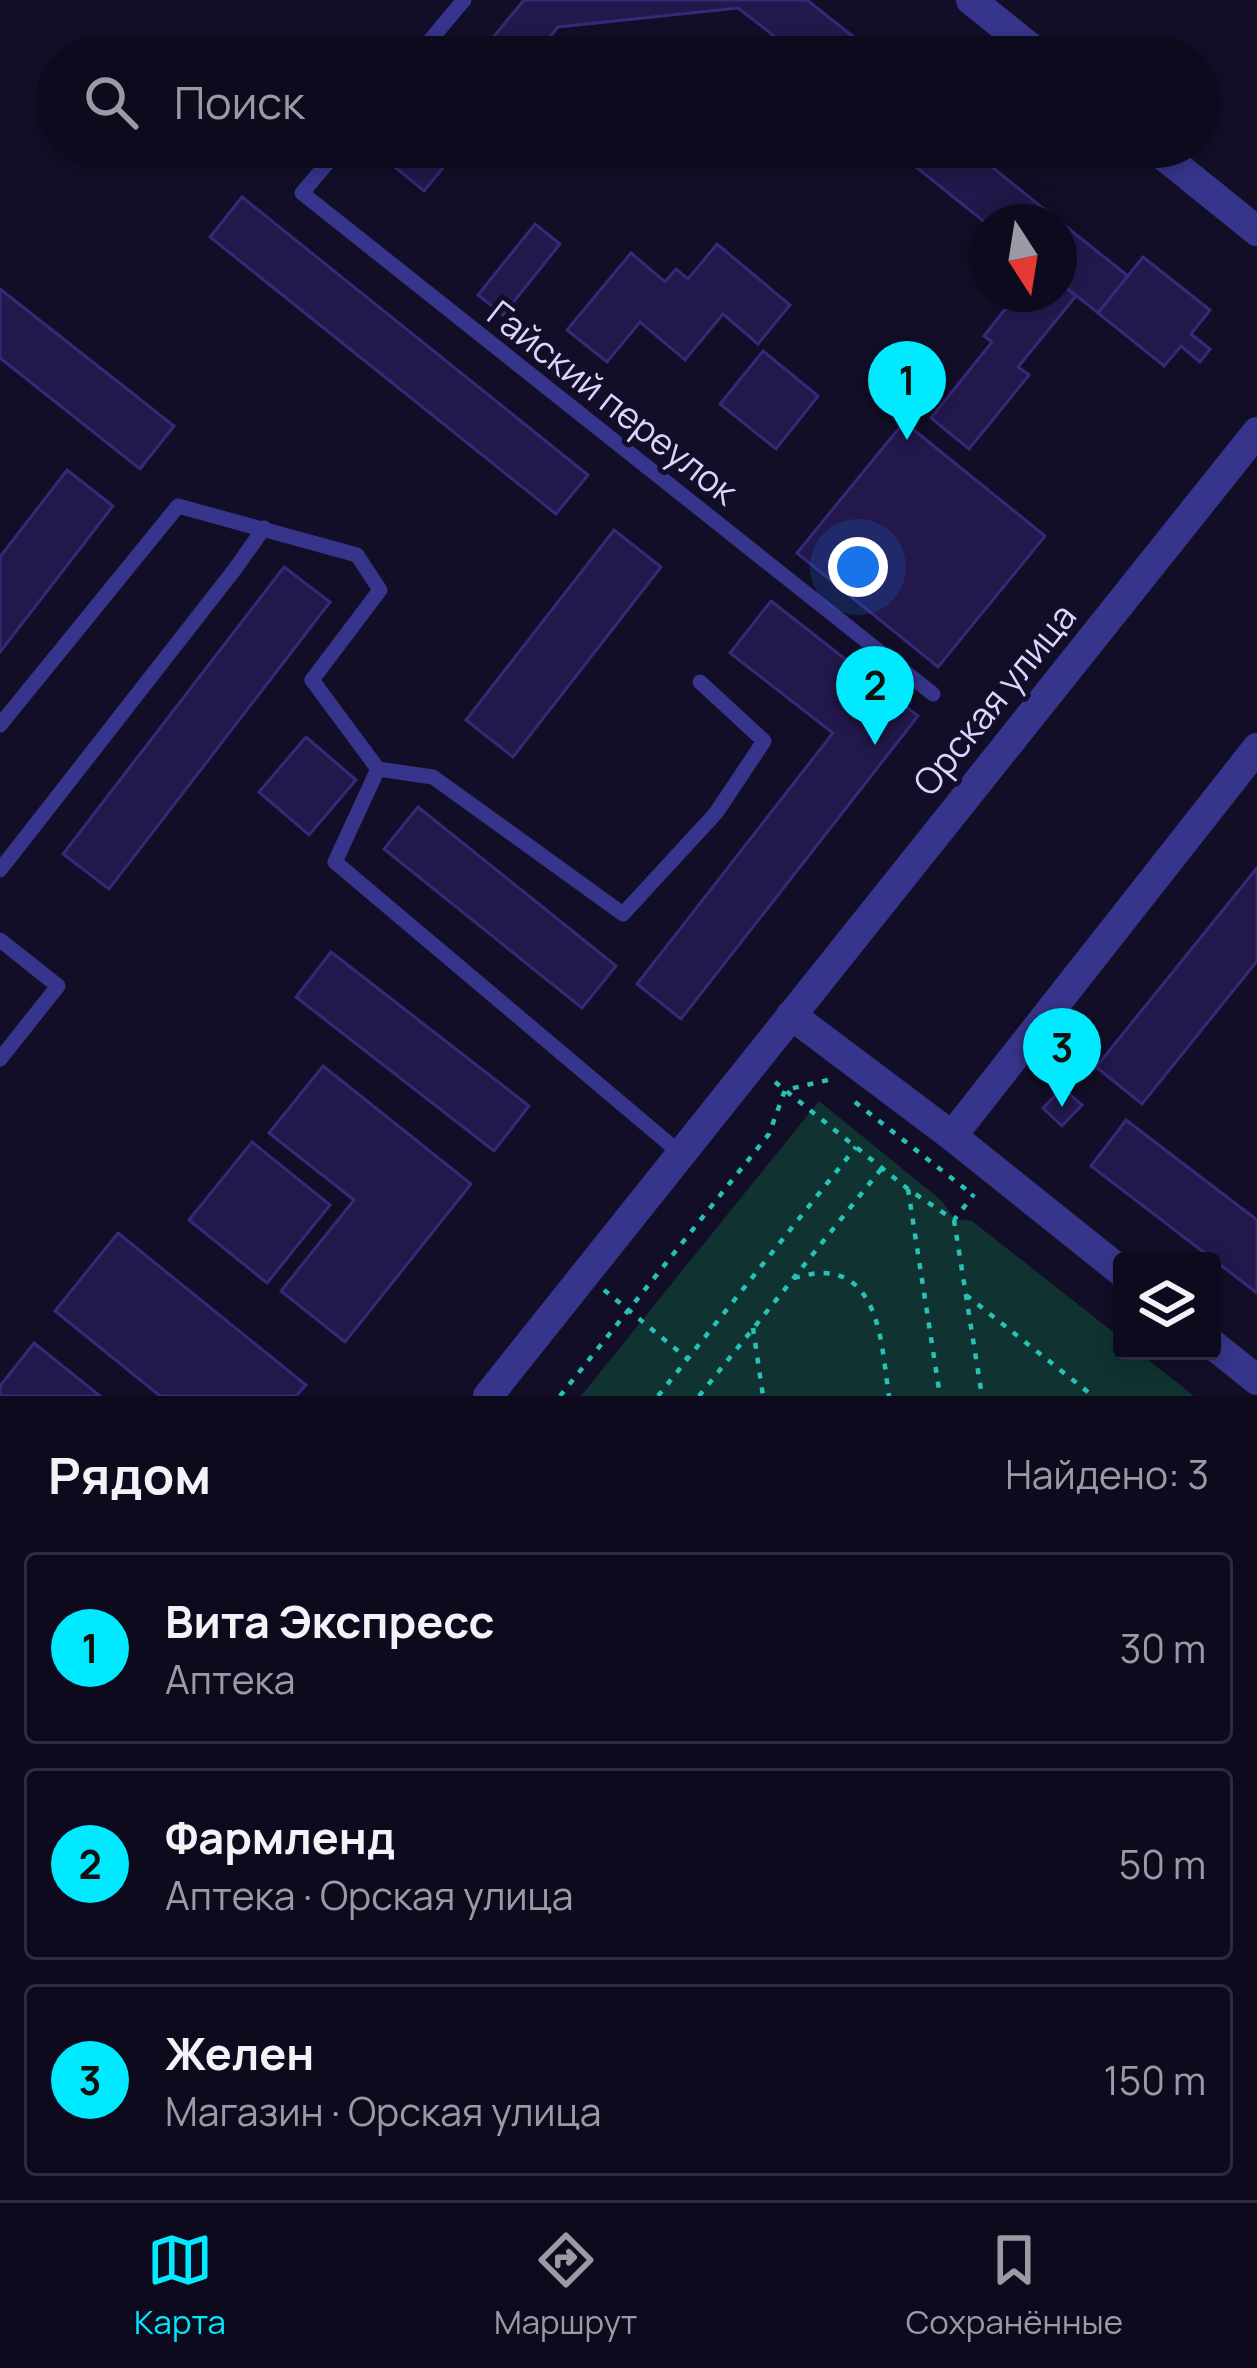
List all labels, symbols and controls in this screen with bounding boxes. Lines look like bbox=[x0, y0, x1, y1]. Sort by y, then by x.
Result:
search box bbox=[36, 36, 1221, 168]
icon: search bbox=[78, 69, 144, 135]
text: Поиск bbox=[174, 71, 305, 133]
north arrow bbox=[969, 204, 1077, 312]
street label: Гайский переулок bbox=[478, 289, 749, 516]
pin: 1 bbox=[868, 341, 946, 440]
your location bbox=[828, 537, 888, 597]
street label: Орская улица bbox=[901, 593, 1087, 805]
pin: 2 bbox=[836, 646, 914, 745]
pin: 3 bbox=[1023, 1008, 1101, 1107]
map controls bbox=[1113, 1252, 1221, 1360]
button: layers bbox=[1113, 1252, 1221, 1360]
text: Рядом bbox=[48, 1440, 211, 1509]
text: Найдено: 3 bbox=[1005, 1447, 1209, 1501]
text: Вита Экспресс bbox=[165, 1590, 494, 1652]
text: 1 bbox=[81, 1621, 99, 1675]
text: 30 m bbox=[1120, 1621, 1206, 1675]
text: Аптека bbox=[165, 1652, 295, 1706]
text: Фармленд bbox=[165, 1806, 395, 1868]
text: 2 bbox=[78, 1837, 102, 1891]
text: 50 m bbox=[1119, 1837, 1206, 1891]
text: Аптека · Орская улица bbox=[165, 1868, 573, 1922]
text: Желен bbox=[165, 2022, 314, 2084]
text: 3 bbox=[79, 2053, 101, 2107]
text: 150 m bbox=[1104, 2053, 1206, 2107]
text: Магазин · Орская улица bbox=[165, 2084, 601, 2138]
tab: Карта bbox=[134, 2227, 226, 2344]
tab: Маршрут bbox=[494, 2227, 638, 2344]
tab: Сохранённые bbox=[906, 2227, 1123, 2344]

